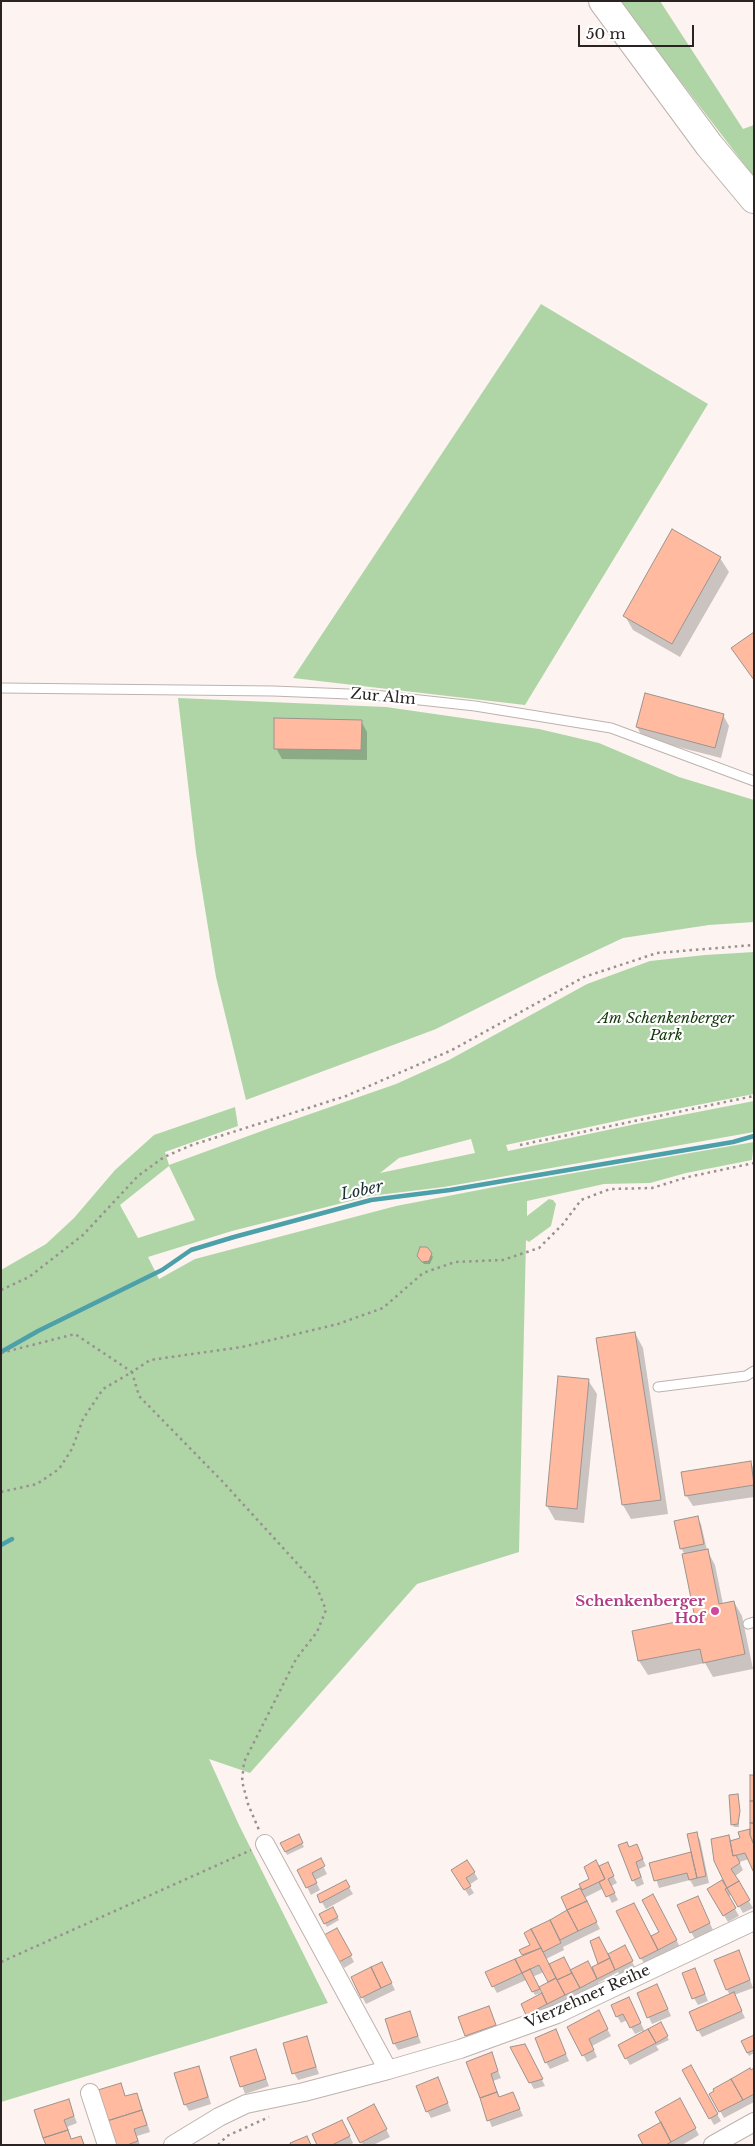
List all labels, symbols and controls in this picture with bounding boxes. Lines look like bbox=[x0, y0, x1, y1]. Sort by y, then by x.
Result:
scale bar bbox=[580, 15, 696, 47]
text: 50 m bbox=[586, 24, 626, 43]
street label: Zur Alm bbox=[350, 685, 416, 709]
park label: Am Schenkenberger Park bbox=[598, 1010, 734, 1045]
water label: Lober bbox=[339, 1177, 385, 1205]
place label: Schenkenberger Hof bbox=[575, 1593, 705, 1628]
marker: Schenkenberger Hof bbox=[709, 1605, 721, 1617]
street label: Vierzehner Reihe bbox=[523, 1961, 653, 2033]

